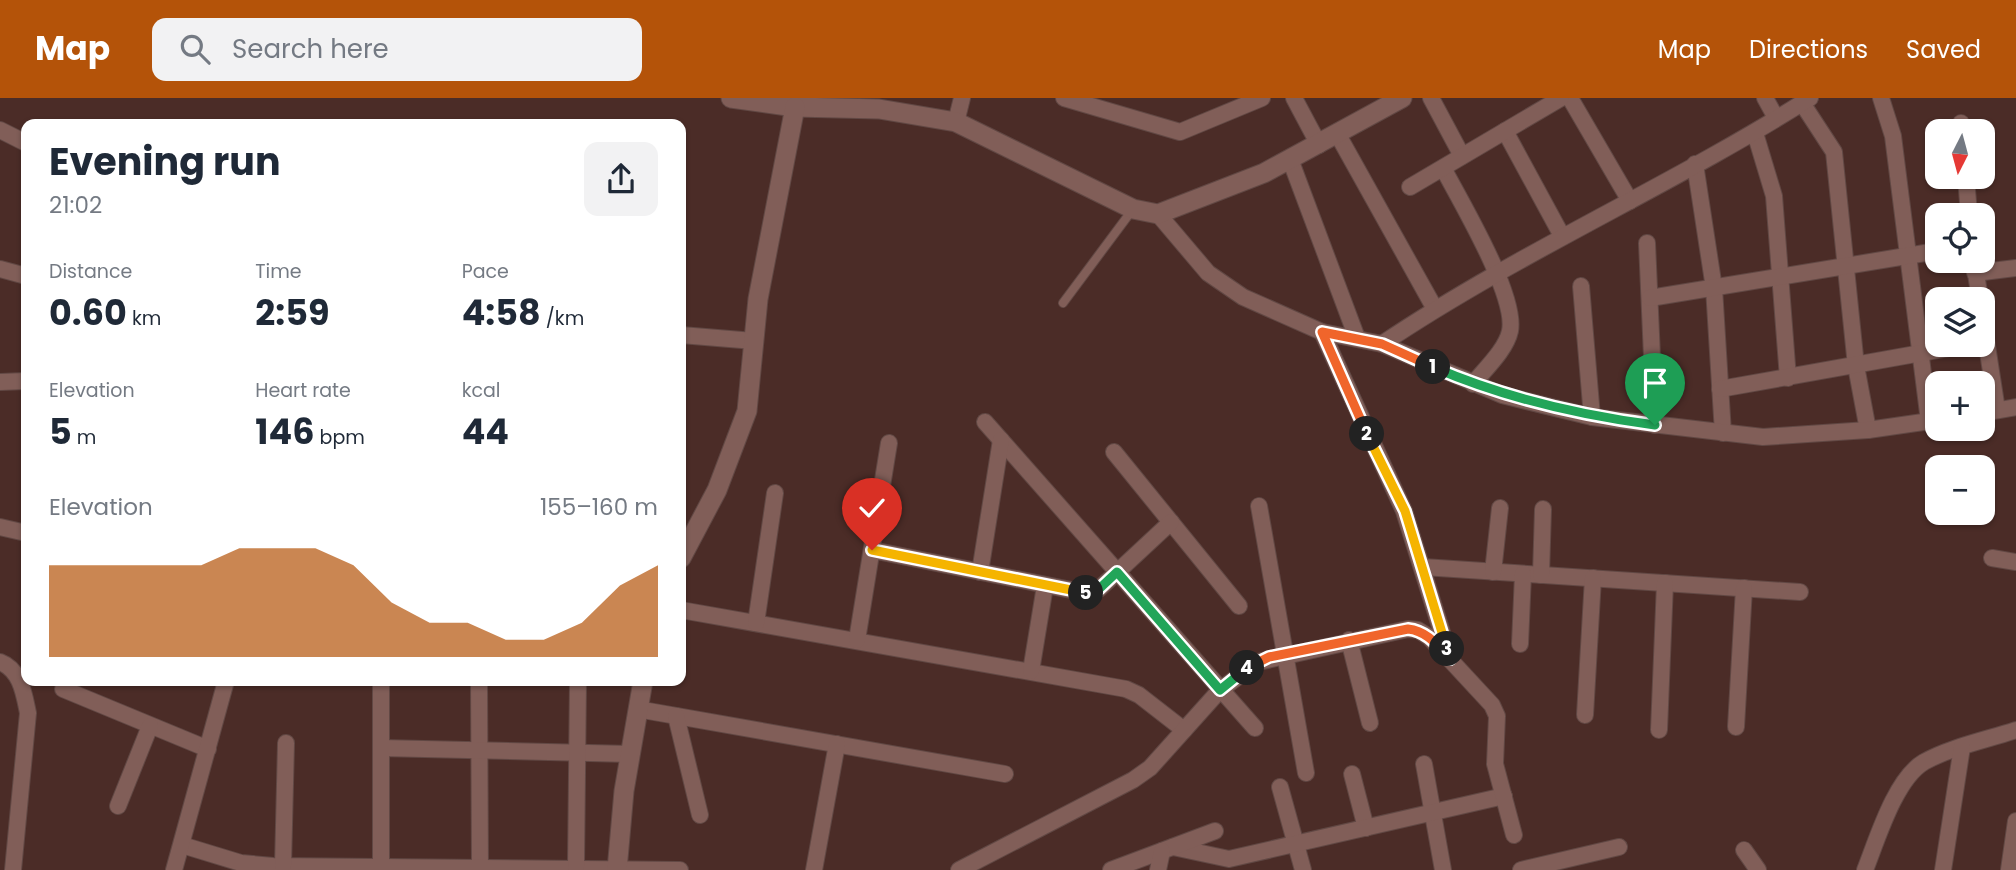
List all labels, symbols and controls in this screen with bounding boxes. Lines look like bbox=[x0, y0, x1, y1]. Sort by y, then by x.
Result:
search box bbox=[152, 18, 642, 81]
text: Map bbox=[35, 25, 110, 72]
icon: search bbox=[176, 30, 214, 68]
text: Search here bbox=[232, 31, 389, 67]
text: Map bbox=[1658, 33, 1711, 66]
text: Directions bbox=[1749, 33, 1868, 66]
text: Saved bbox=[1906, 33, 1981, 66]
north arrow bbox=[1925, 119, 1995, 189]
map controls bbox=[1925, 119, 1995, 525]
text: Evening run bbox=[49, 135, 281, 188]
button: share bbox=[584, 142, 658, 216]
text: 21:02 bbox=[49, 189, 102, 221]
button: locate bbox=[1925, 203, 1995, 273]
text: Distance bbox=[49, 258, 132, 285]
text: Time bbox=[255, 258, 302, 285]
text: Pace bbox=[462, 258, 509, 285]
button: layers bbox=[1925, 287, 1995, 357]
text: 0.60 bbox=[49, 288, 127, 337]
text: 2:59 bbox=[255, 288, 330, 337]
text: 4:58 bbox=[462, 288, 541, 337]
text: km bbox=[127, 305, 161, 332]
text: /km bbox=[541, 305, 584, 332]
pin: 1 bbox=[1416, 350, 1450, 384]
text: 1 bbox=[1429, 353, 1436, 380]
pin bbox=[1625, 353, 1685, 425]
icon: arrive bbox=[1636, 364, 1674, 402]
button: + bbox=[1925, 371, 1995, 441]
text: Elevation bbox=[49, 377, 135, 404]
text: Heart rate bbox=[255, 377, 351, 404]
text: kcal bbox=[462, 377, 501, 404]
text: 5 bbox=[49, 407, 72, 456]
text: 146 bbox=[255, 407, 314, 456]
text: 44 bbox=[462, 407, 509, 456]
pin: 2 bbox=[1350, 416, 1384, 452]
text: 2 bbox=[1361, 420, 1372, 447]
text: m bbox=[72, 424, 96, 451]
text: bpm bbox=[314, 424, 365, 451]
button: − bbox=[1925, 455, 1995, 525]
pin bbox=[842, 478, 902, 550]
icon: check bbox=[853, 489, 891, 527]
text: Elevation bbox=[49, 491, 153, 523]
text: 155–160 m bbox=[540, 491, 658, 523]
pin: 5 bbox=[1068, 575, 1104, 610]
text: 5 bbox=[1079, 579, 1092, 606]
pin: 3 bbox=[1430, 632, 1464, 666]
text: 3 bbox=[1441, 635, 1452, 662]
pin: 4 bbox=[1230, 650, 1264, 686]
text: 4 bbox=[1240, 654, 1253, 681]

